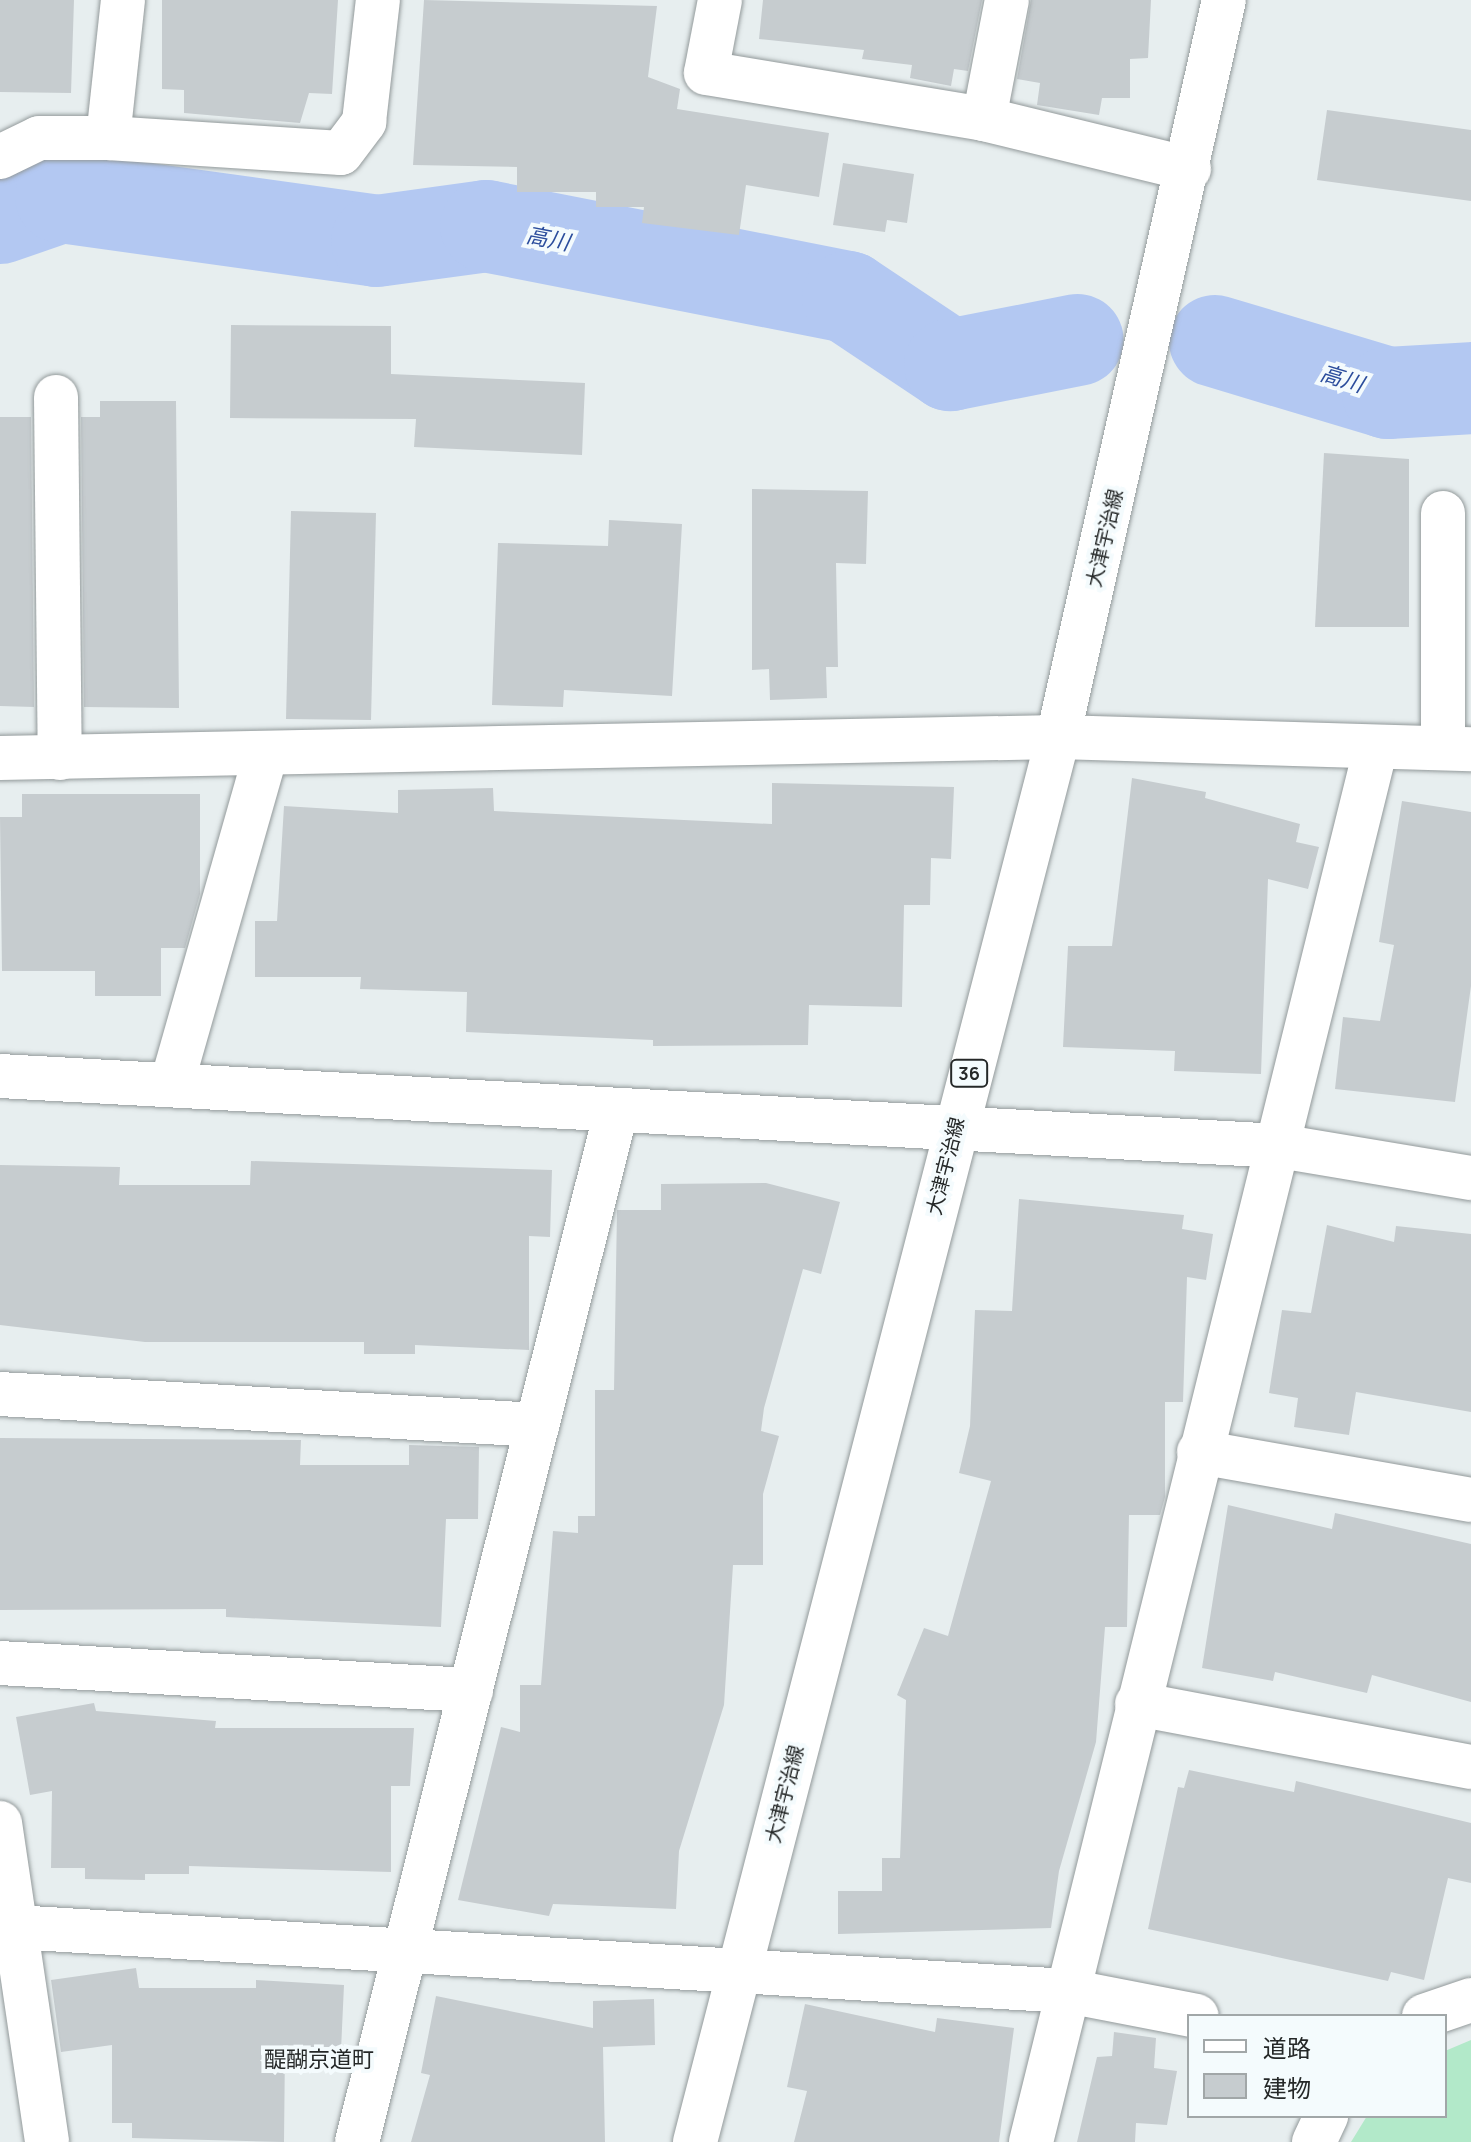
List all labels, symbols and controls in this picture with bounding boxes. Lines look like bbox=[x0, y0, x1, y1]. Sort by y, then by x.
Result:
water label: 高川 bbox=[524, 222, 572, 256]
water label: 高川 bbox=[1317, 360, 1367, 398]
street label: 大津宇治線 bbox=[1081, 487, 1127, 589]
road number: 36 bbox=[949, 1059, 989, 1087]
street label: 大津宇治線 bbox=[921, 1115, 969, 1217]
street label: 大津宇治線 bbox=[760, 1743, 808, 1845]
legend bbox=[1187, 2014, 1447, 2118]
text: 道路 bbox=[1263, 2031, 1311, 2064]
district label: 醍醐京道町 bbox=[264, 2047, 374, 2073]
text: 建物 bbox=[1263, 2071, 1311, 2104]

